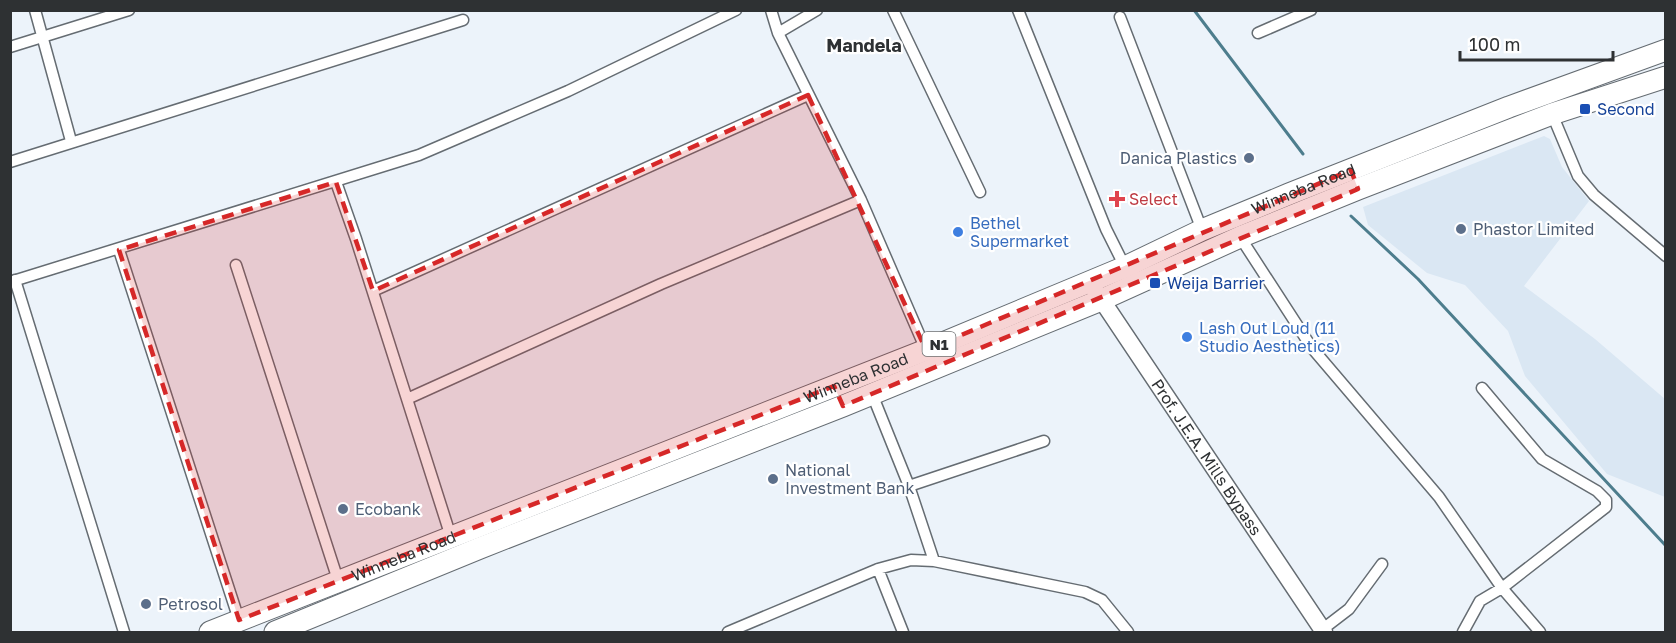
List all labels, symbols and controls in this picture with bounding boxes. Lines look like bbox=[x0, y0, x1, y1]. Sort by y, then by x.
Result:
scale bar bbox=[1460, 24, 1613, 62]
text: 100 m bbox=[1469, 33, 1520, 55]
district label: Mandela bbox=[826, 34, 902, 56]
place label: Second bbox=[1597, 99, 1655, 119]
marker: Second bbox=[1578, 102, 1592, 116]
place label: Danica Plastics bbox=[1120, 148, 1237, 168]
marker: Danica Plastics bbox=[1242, 151, 1256, 165]
street label: Winneba Road bbox=[1248, 159, 1358, 219]
place label: Select bbox=[1129, 189, 1178, 209]
marker: Select bbox=[1110, 192, 1124, 206]
place label: Bethel Supermarket bbox=[970, 213, 1069, 251]
place label: Phastor Limited bbox=[1473, 219, 1594, 239]
marker: Phastor Limited bbox=[1454, 222, 1468, 236]
marker: Bethel Supermarket bbox=[951, 225, 965, 239]
place label: Weija Barrier bbox=[1167, 273, 1265, 293]
marker: Weija Barrier bbox=[1148, 276, 1162, 290]
place label: Lash Out Loud (11 Studio Aesthetics) bbox=[1199, 318, 1341, 356]
marker: Lash Out Loud (11 Studio Aesthetics) bbox=[1180, 330, 1194, 344]
road number: N1 bbox=[922, 332, 956, 356]
street label: Winneba Road bbox=[801, 348, 911, 407]
street label: Prof. J.E.A. Mills Bypass bbox=[1147, 375, 1266, 539]
place label: National Investment Bank bbox=[785, 460, 915, 498]
marker: National Investment Bank bbox=[766, 472, 780, 486]
place label: Ecobank bbox=[355, 499, 421, 519]
marker: Ecobank bbox=[336, 502, 350, 516]
street label: Winneba Road bbox=[348, 526, 459, 585]
place label: Petrosol bbox=[158, 594, 223, 614]
marker: Petrosol bbox=[139, 597, 153, 611]

